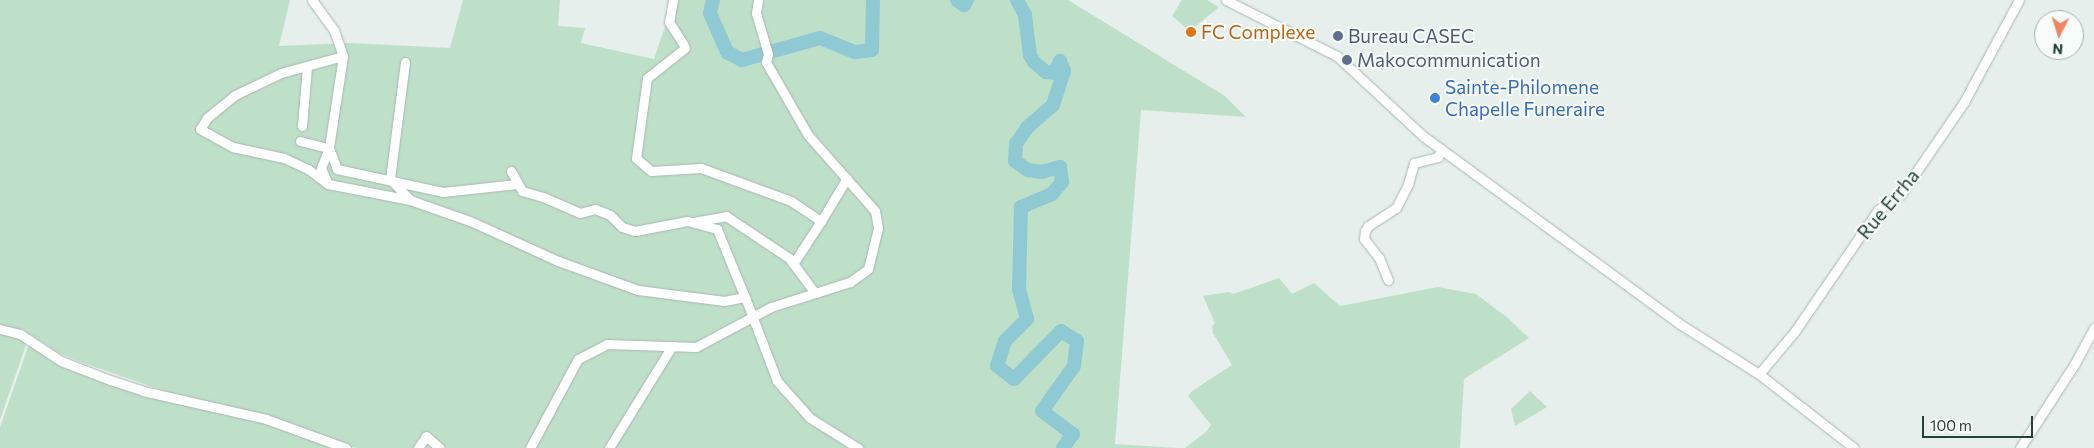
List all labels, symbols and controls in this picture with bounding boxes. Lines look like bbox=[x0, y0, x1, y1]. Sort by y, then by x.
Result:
north arrow bbox=[2034, 10, 2084, 60]
place label: FC Complexe bbox=[1201, 21, 1315, 43]
place label: Bureau CASEC bbox=[1348, 25, 1474, 47]
marker: FC Complexe bbox=[1185, 26, 1197, 38]
marker: Bureau CASEC bbox=[1332, 30, 1344, 42]
text: N bbox=[2052, 41, 2064, 58]
place label: Makocommunication bbox=[1357, 49, 1541, 71]
marker: Makocommunication bbox=[1341, 54, 1353, 66]
place label: Sainte-Philomene Chapelle Funeraire bbox=[1445, 76, 1605, 120]
marker: Sainte-Philomene Chapelle Funeraire bbox=[1429, 92, 1441, 104]
street label: Rue Errha bbox=[1852, 164, 1924, 244]
scale bar bbox=[1924, 406, 2035, 438]
text: 100 m bbox=[1930, 416, 1972, 434]

